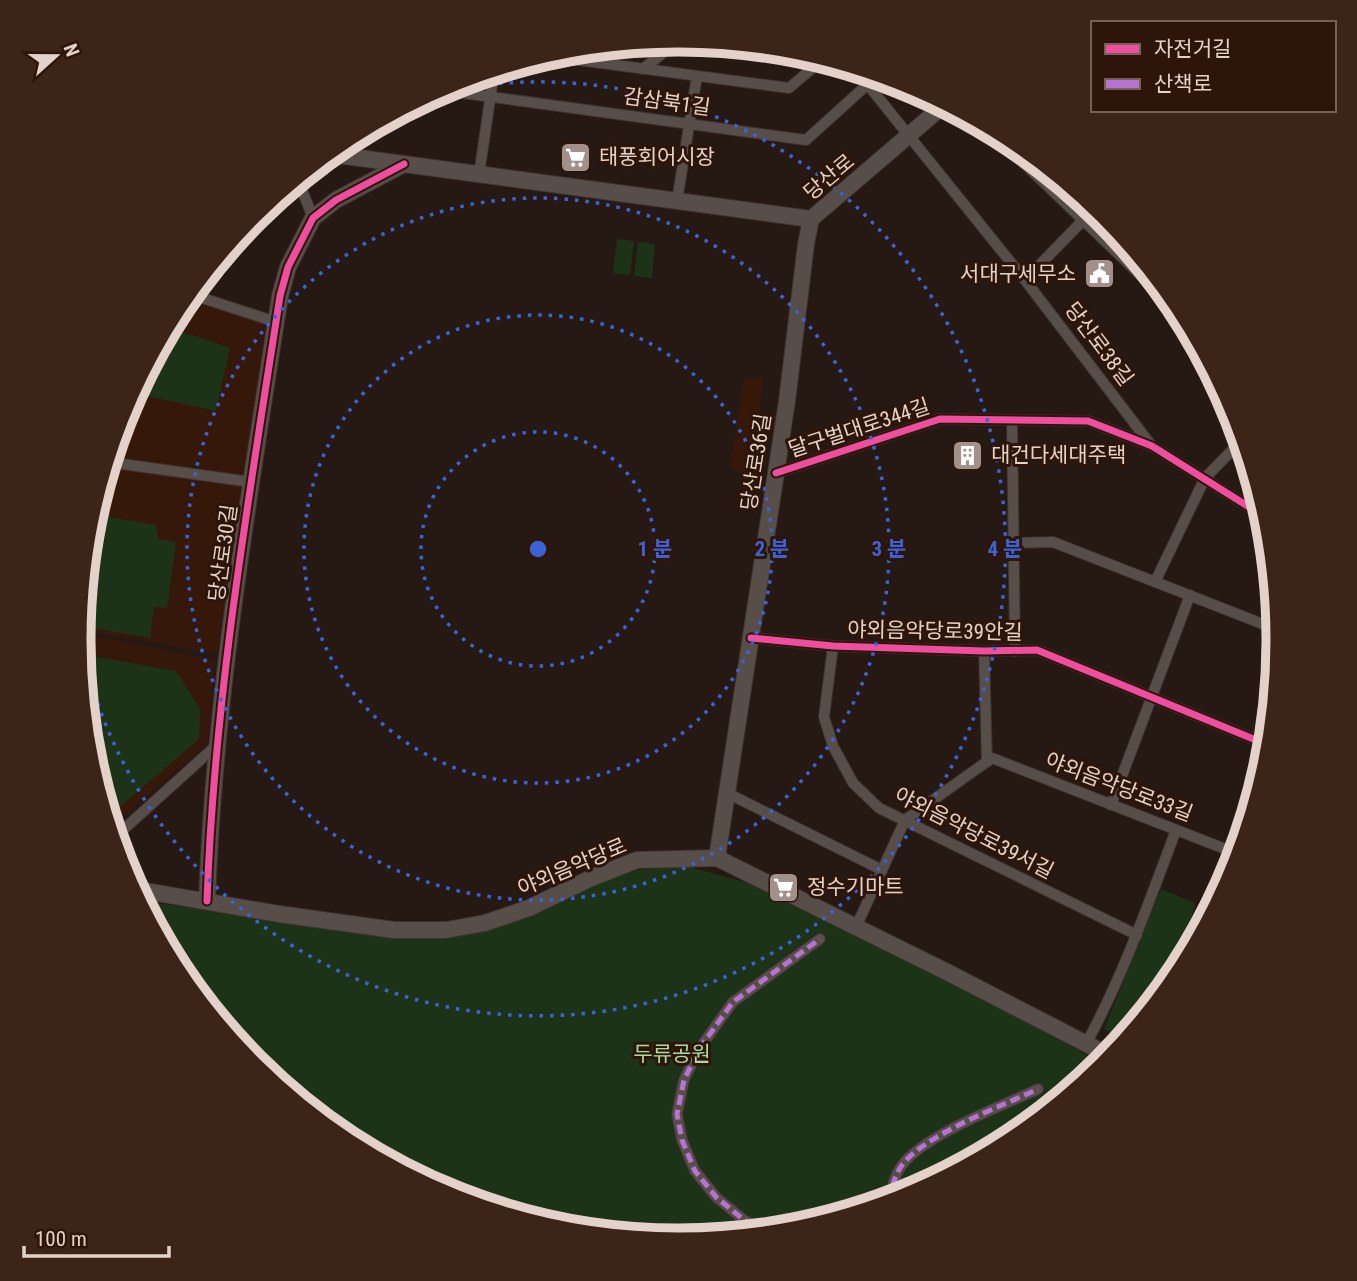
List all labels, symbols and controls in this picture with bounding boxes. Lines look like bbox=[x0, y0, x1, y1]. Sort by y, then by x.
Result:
north arrow bbox=[21, 21, 91, 91]
legend bbox=[1091, 21, 1336, 112]
text: 자전거길 bbox=[1154, 37, 1231, 61]
text: N bbox=[59, 41, 84, 60]
text: 산책로 bbox=[1154, 72, 1212, 96]
street label: 감삼북1길 bbox=[622, 84, 712, 120]
supermarket icon: 태풍회어시장 bbox=[559, 140, 593, 174]
place label: 태풍회어시장 bbox=[599, 145, 715, 169]
street label: 당산로 bbox=[799, 149, 859, 205]
public building icon: 서대구세무소 bbox=[1082, 257, 1116, 291]
place label: 서대구세무소 bbox=[960, 262, 1076, 286]
street label: 당산로38길 bbox=[1060, 298, 1138, 390]
street label: 달구벌대로344길 bbox=[785, 394, 933, 462]
street label: 당산로36길 bbox=[736, 412, 776, 512]
building icon: 대건다세대주택 bbox=[951, 438, 985, 472]
place label: 대건다세대주택 bbox=[991, 443, 1126, 467]
street label: 당산로30길 bbox=[204, 503, 242, 603]
centre of rings bbox=[526, 537, 550, 561]
text: 1 분 bbox=[638, 537, 672, 561]
text: 2 분 bbox=[755, 537, 789, 561]
text: 3 분 bbox=[872, 537, 906, 561]
text: 4 분 bbox=[988, 537, 1022, 561]
street label: 야외음악당로39안길 bbox=[847, 617, 1023, 645]
street label: 야외음악당로33길 bbox=[1042, 748, 1196, 826]
street label: 야외음악당로39서길 bbox=[890, 783, 1058, 883]
street label: 야외음악당로 bbox=[514, 833, 630, 901]
supermarket icon: 정수기마트 bbox=[767, 870, 801, 904]
place label: 정수기마트 bbox=[807, 875, 904, 899]
park label: 두류공원 bbox=[633, 1042, 711, 1066]
scale bar bbox=[24, 1214, 170, 1258]
text: 100 m bbox=[35, 1227, 87, 1251]

